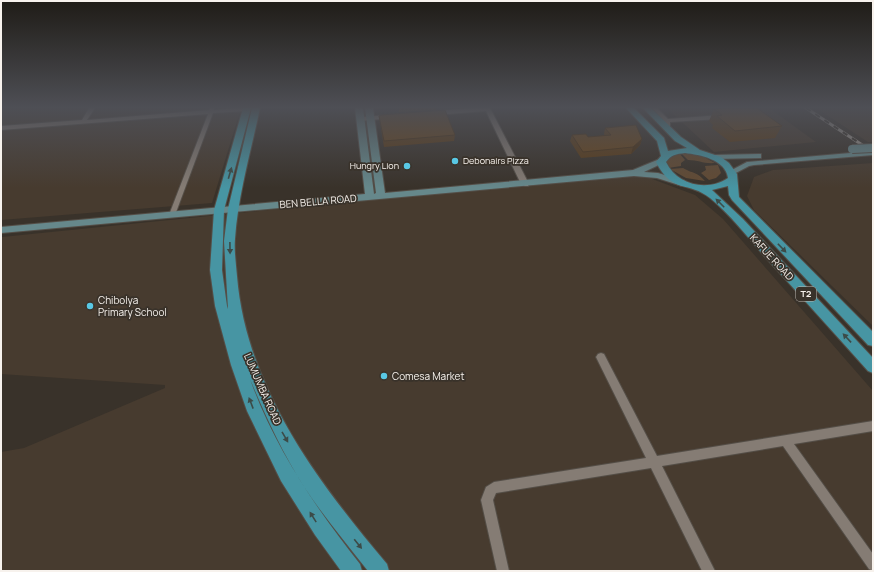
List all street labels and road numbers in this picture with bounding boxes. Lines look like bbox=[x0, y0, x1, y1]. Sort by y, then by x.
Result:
street label: BEN BELLA ROAD bbox=[279, 191, 357, 211]
street label: KAFUE ROAD bbox=[747, 231, 797, 283]
road number: T2 bbox=[796, 287, 816, 301]
street label: LUMUMBA ROAD bbox=[241, 351, 285, 427]

